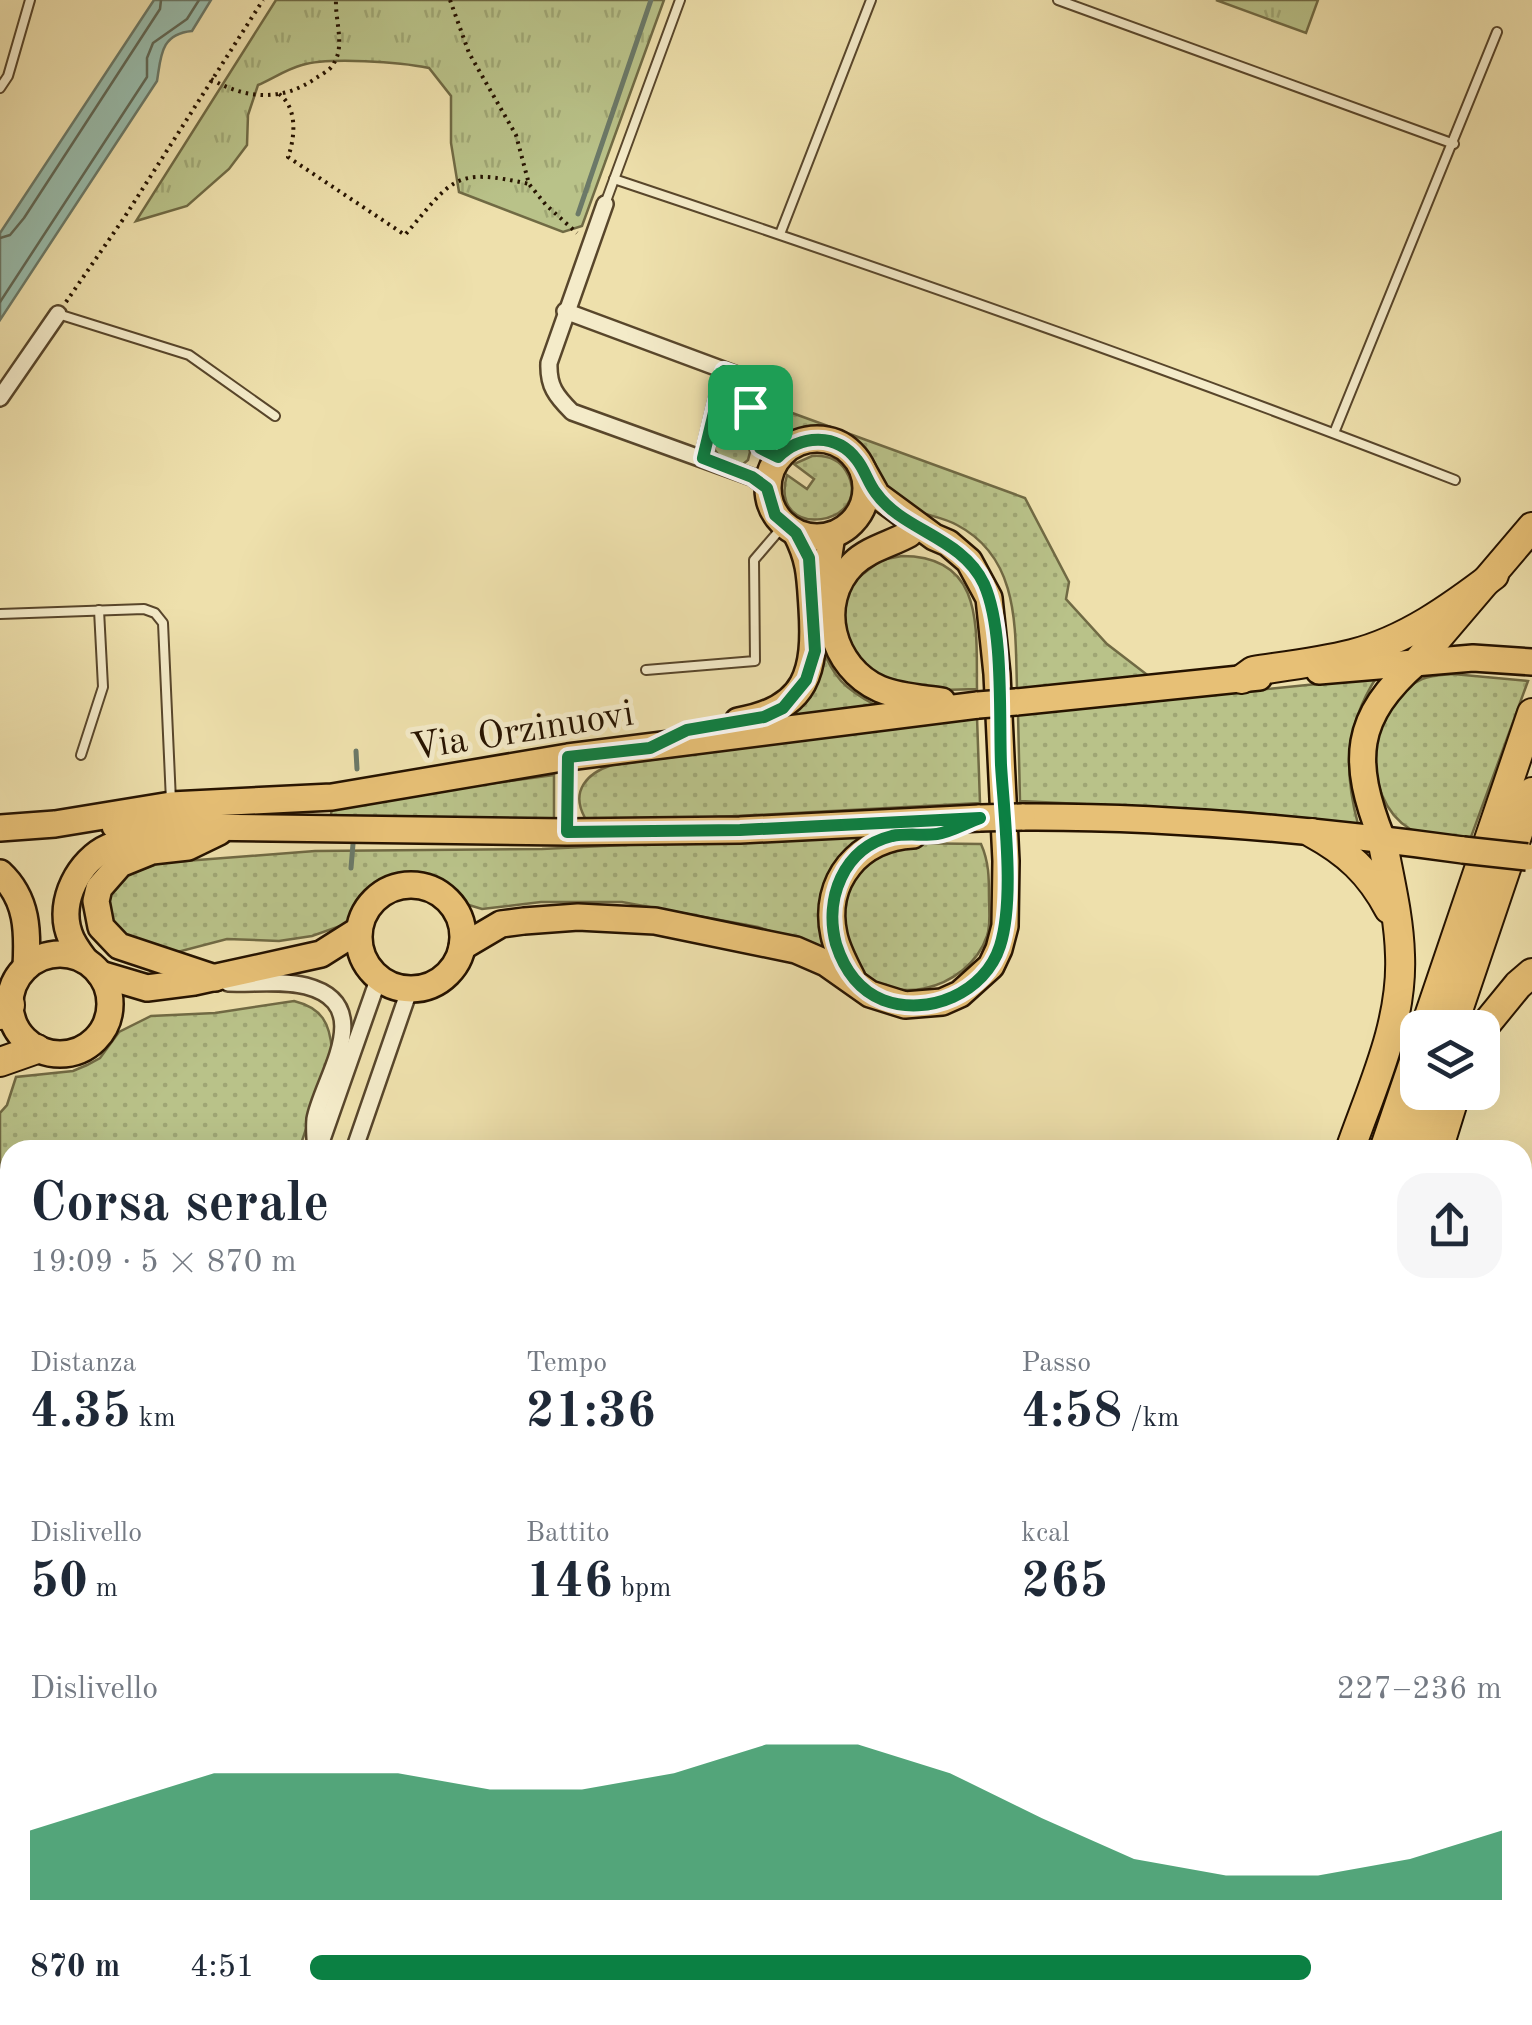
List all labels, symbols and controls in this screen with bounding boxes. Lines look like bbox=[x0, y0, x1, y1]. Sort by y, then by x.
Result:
pin bbox=[708, 365, 793, 450]
icon: arrive bbox=[723, 380, 778, 435]
street label: Via Orzinuovi bbox=[408, 696, 637, 768]
map controls bbox=[1400, 1010, 1500, 1110]
button: layers bbox=[1400, 1010, 1500, 1110]
button: share bbox=[1397, 1173, 1502, 1278]
text: Corsa serale bbox=[30, 1178, 329, 1233]
text: 19:09 · 5 × 870 m bbox=[30, 1247, 297, 1279]
text: Distanza bbox=[30, 1350, 136, 1378]
text: Tempo bbox=[526, 1350, 607, 1378]
text: Passo bbox=[1021, 1350, 1091, 1378]
text: 4.35 bbox=[30, 1388, 131, 1438]
text: 21:36 bbox=[526, 1388, 656, 1438]
text: 4:58 bbox=[1021, 1388, 1122, 1438]
text: km bbox=[131, 1405, 176, 1433]
text: /km bbox=[1122, 1405, 1180, 1433]
text: Dislivello bbox=[30, 1520, 142, 1548]
text: Battito bbox=[526, 1520, 610, 1548]
text: kcal bbox=[1021, 1520, 1070, 1548]
text: 50 bbox=[30, 1558, 88, 1608]
text: 146 bbox=[526, 1558, 613, 1608]
text: 265 bbox=[1021, 1558, 1108, 1608]
text: m bbox=[88, 1575, 118, 1603]
text: bpm bbox=[613, 1575, 672, 1603]
text: Dislivello bbox=[30, 1674, 158, 1706]
text: 227–236 m bbox=[1336, 1674, 1502, 1706]
text: 870 m bbox=[30, 1952, 120, 1984]
text: 4:51 bbox=[190, 1952, 255, 1984]

